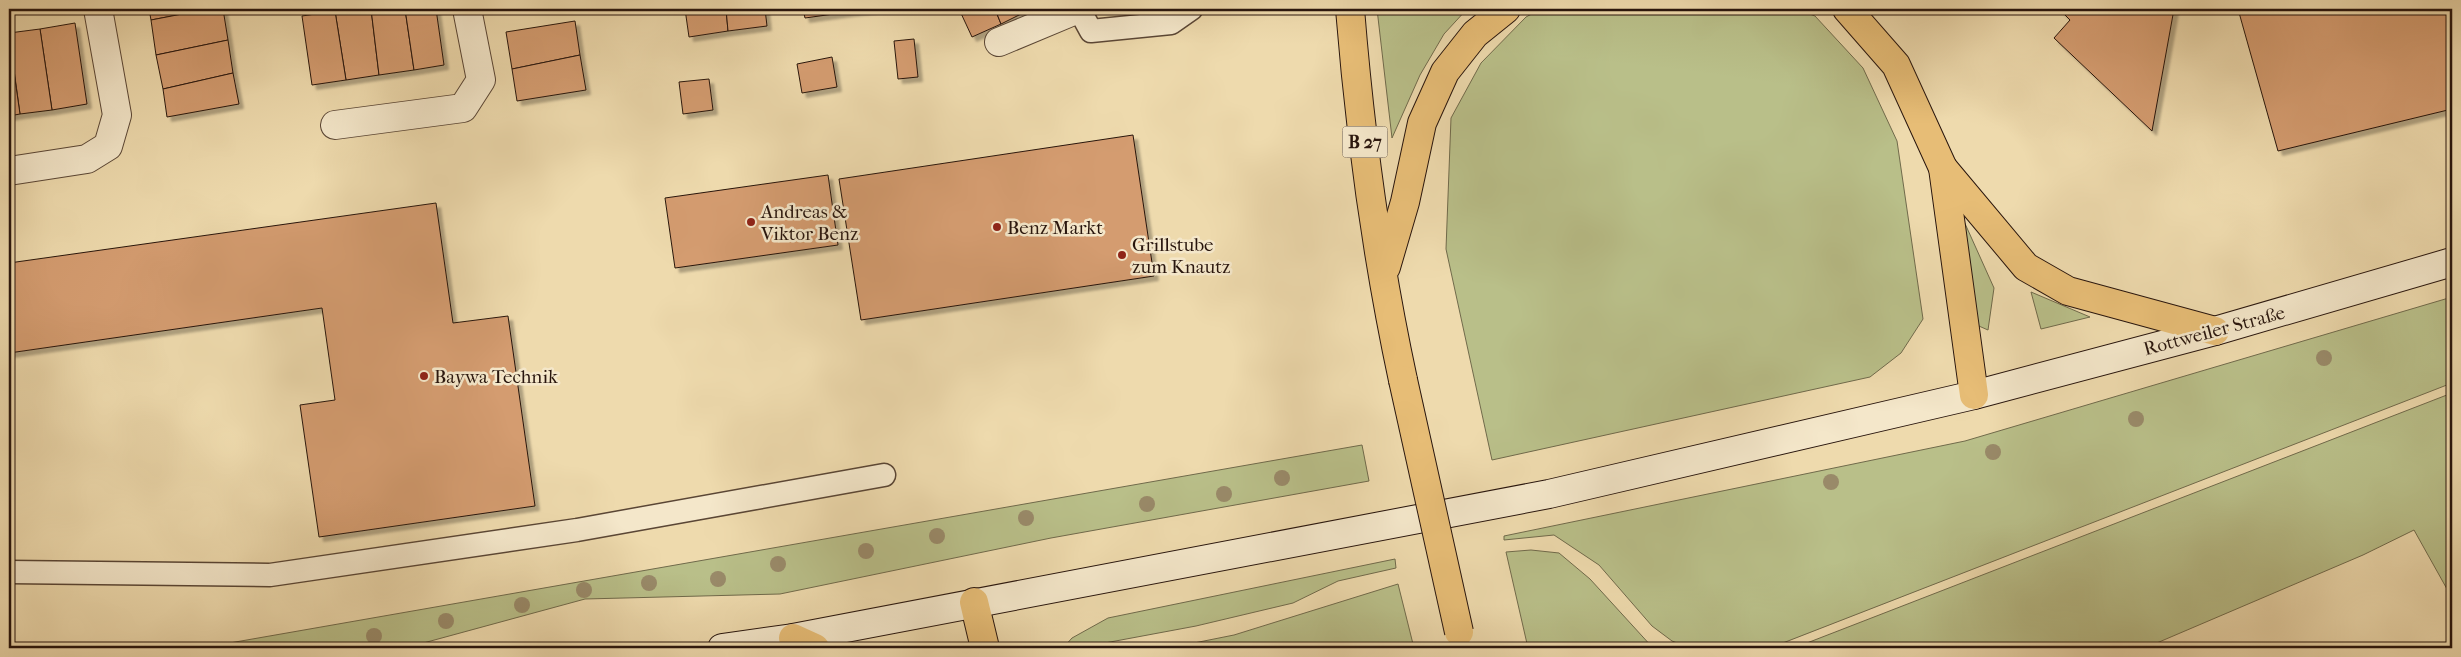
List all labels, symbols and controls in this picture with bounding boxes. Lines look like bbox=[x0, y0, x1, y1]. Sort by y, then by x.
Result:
road number: B 27 bbox=[1342, 126, 1388, 158]
place label: Andreas & Viktor Benz bbox=[760, 201, 858, 245]
marker: Andreas & Viktor Benz bbox=[745, 216, 757, 228]
place label: Benz Markt bbox=[1007, 217, 1103, 239]
marker: Benz Markt bbox=[991, 221, 1003, 233]
place label: Grillstube zum Knautz bbox=[1132, 234, 1230, 278]
marker: Grillstube zum Knautz bbox=[1116, 249, 1128, 261]
street label: Rottweiler Straße bbox=[2141, 302, 2287, 360]
place label: Baywa Technik bbox=[434, 366, 558, 388]
marker: Baywa Technik bbox=[418, 370, 430, 382]

